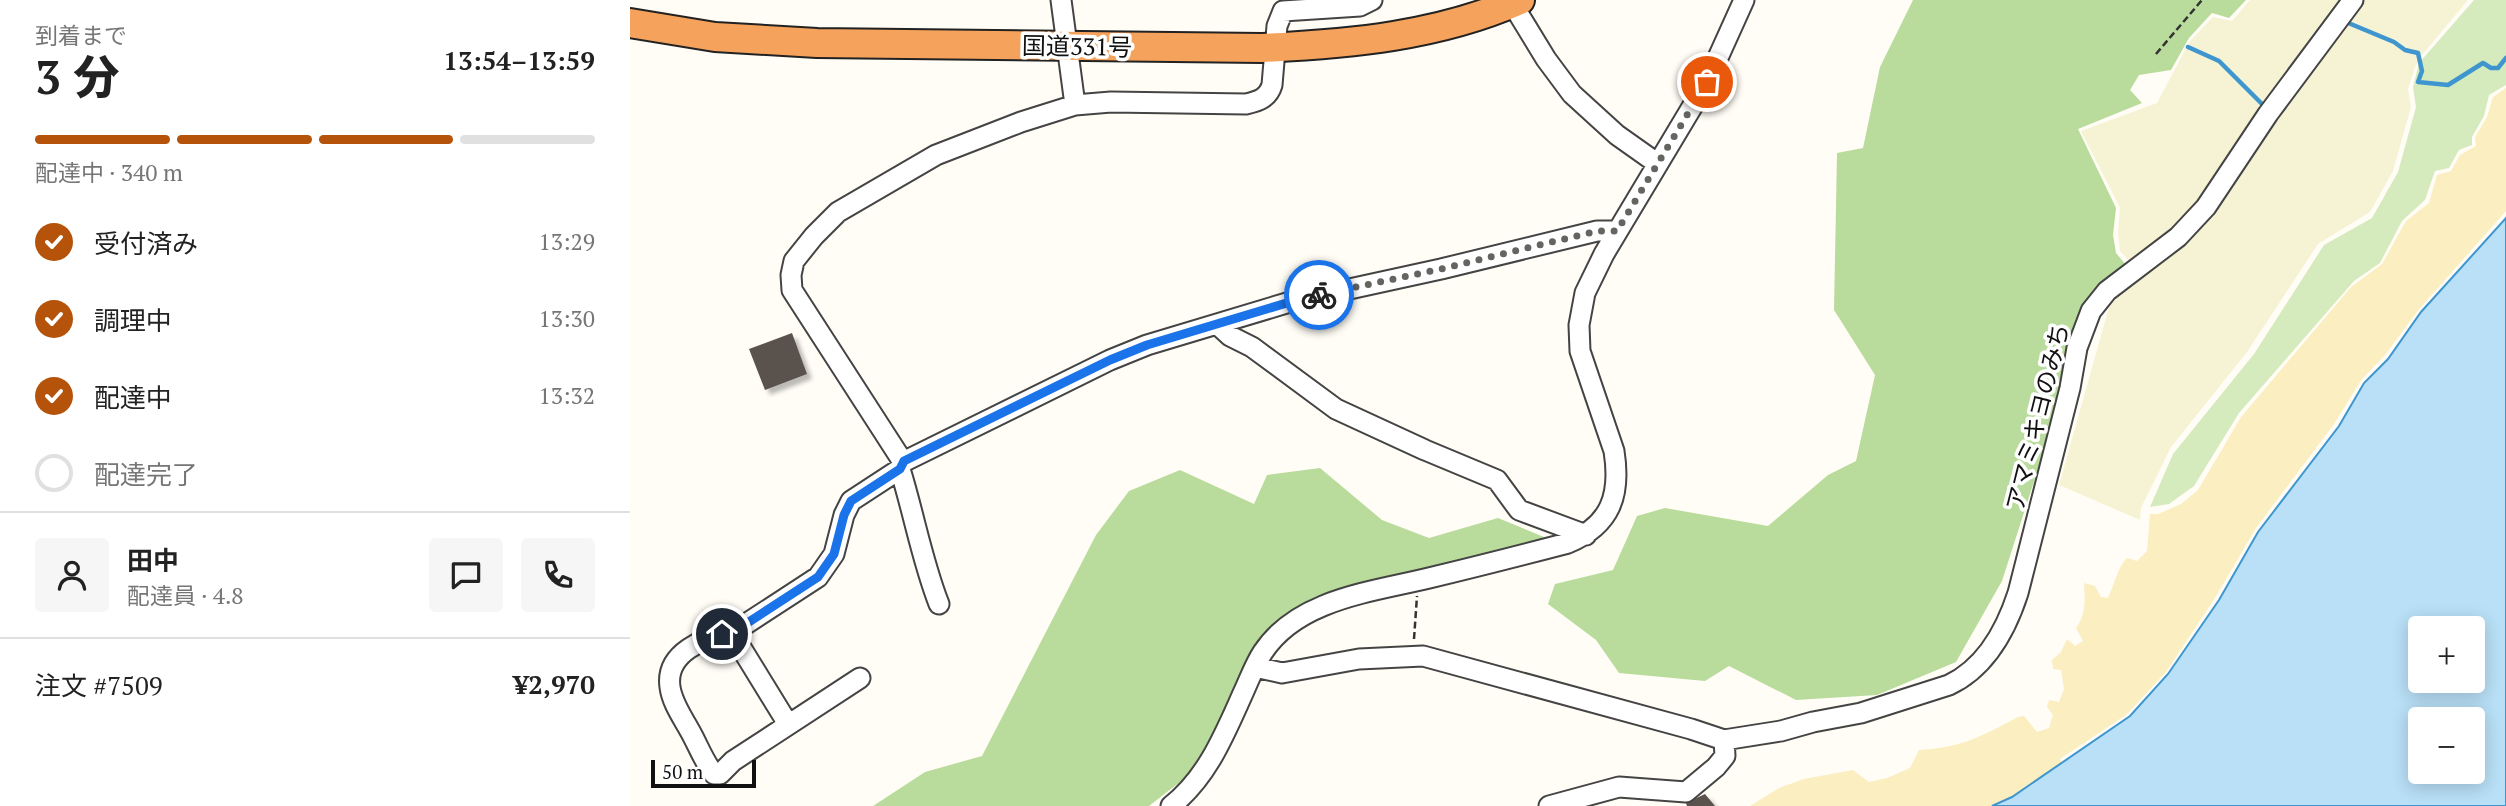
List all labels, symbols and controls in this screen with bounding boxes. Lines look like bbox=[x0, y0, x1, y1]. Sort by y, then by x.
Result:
text: 到着まで bbox=[35, 20, 127, 51]
street label: 国道331号 bbox=[1022, 29, 1132, 63]
text: 13:54–13:59 bbox=[443, 43, 595, 77]
text: 3 分 bbox=[35, 46, 119, 107]
pin bbox=[1677, 52, 1737, 112]
icon: bag bbox=[1688, 63, 1726, 101]
text: 配達中 · 340 m bbox=[35, 157, 183, 188]
icon: check bbox=[35, 223, 73, 261]
text: 受付済み bbox=[94, 226, 198, 260]
text: 13:29 bbox=[538, 226, 595, 257]
courier bbox=[1284, 260, 1354, 330]
icon: bike bbox=[1300, 276, 1338, 314]
icon: check bbox=[35, 300, 73, 338]
text: 調理中 bbox=[94, 303, 172, 337]
text: 13:30 bbox=[538, 303, 595, 334]
street label: アマミキヨのみち bbox=[1998, 320, 2076, 514]
icon: check bbox=[35, 377, 73, 415]
text: 配達中 bbox=[94, 380, 172, 414]
text: 13:32 bbox=[538, 380, 595, 411]
text: 配達完了 bbox=[94, 457, 198, 491]
button: person bbox=[35, 538, 109, 612]
button: chat bbox=[429, 538, 503, 612]
button: phone bbox=[521, 538, 595, 612]
text: 田中 bbox=[127, 543, 179, 577]
text: 配達員 · 4.8 bbox=[127, 580, 244, 611]
pin bbox=[692, 604, 752, 664]
icon: home bbox=[703, 615, 741, 653]
map controls bbox=[2408, 616, 2485, 784]
button: + bbox=[2408, 616, 2485, 693]
text: ¥2,970 bbox=[514, 667, 595, 701]
text: 注文 #7509 bbox=[35, 668, 163, 702]
button: − bbox=[2408, 707, 2485, 784]
scale bar bbox=[651, 757, 756, 789]
text: 50 m bbox=[662, 759, 703, 784]

